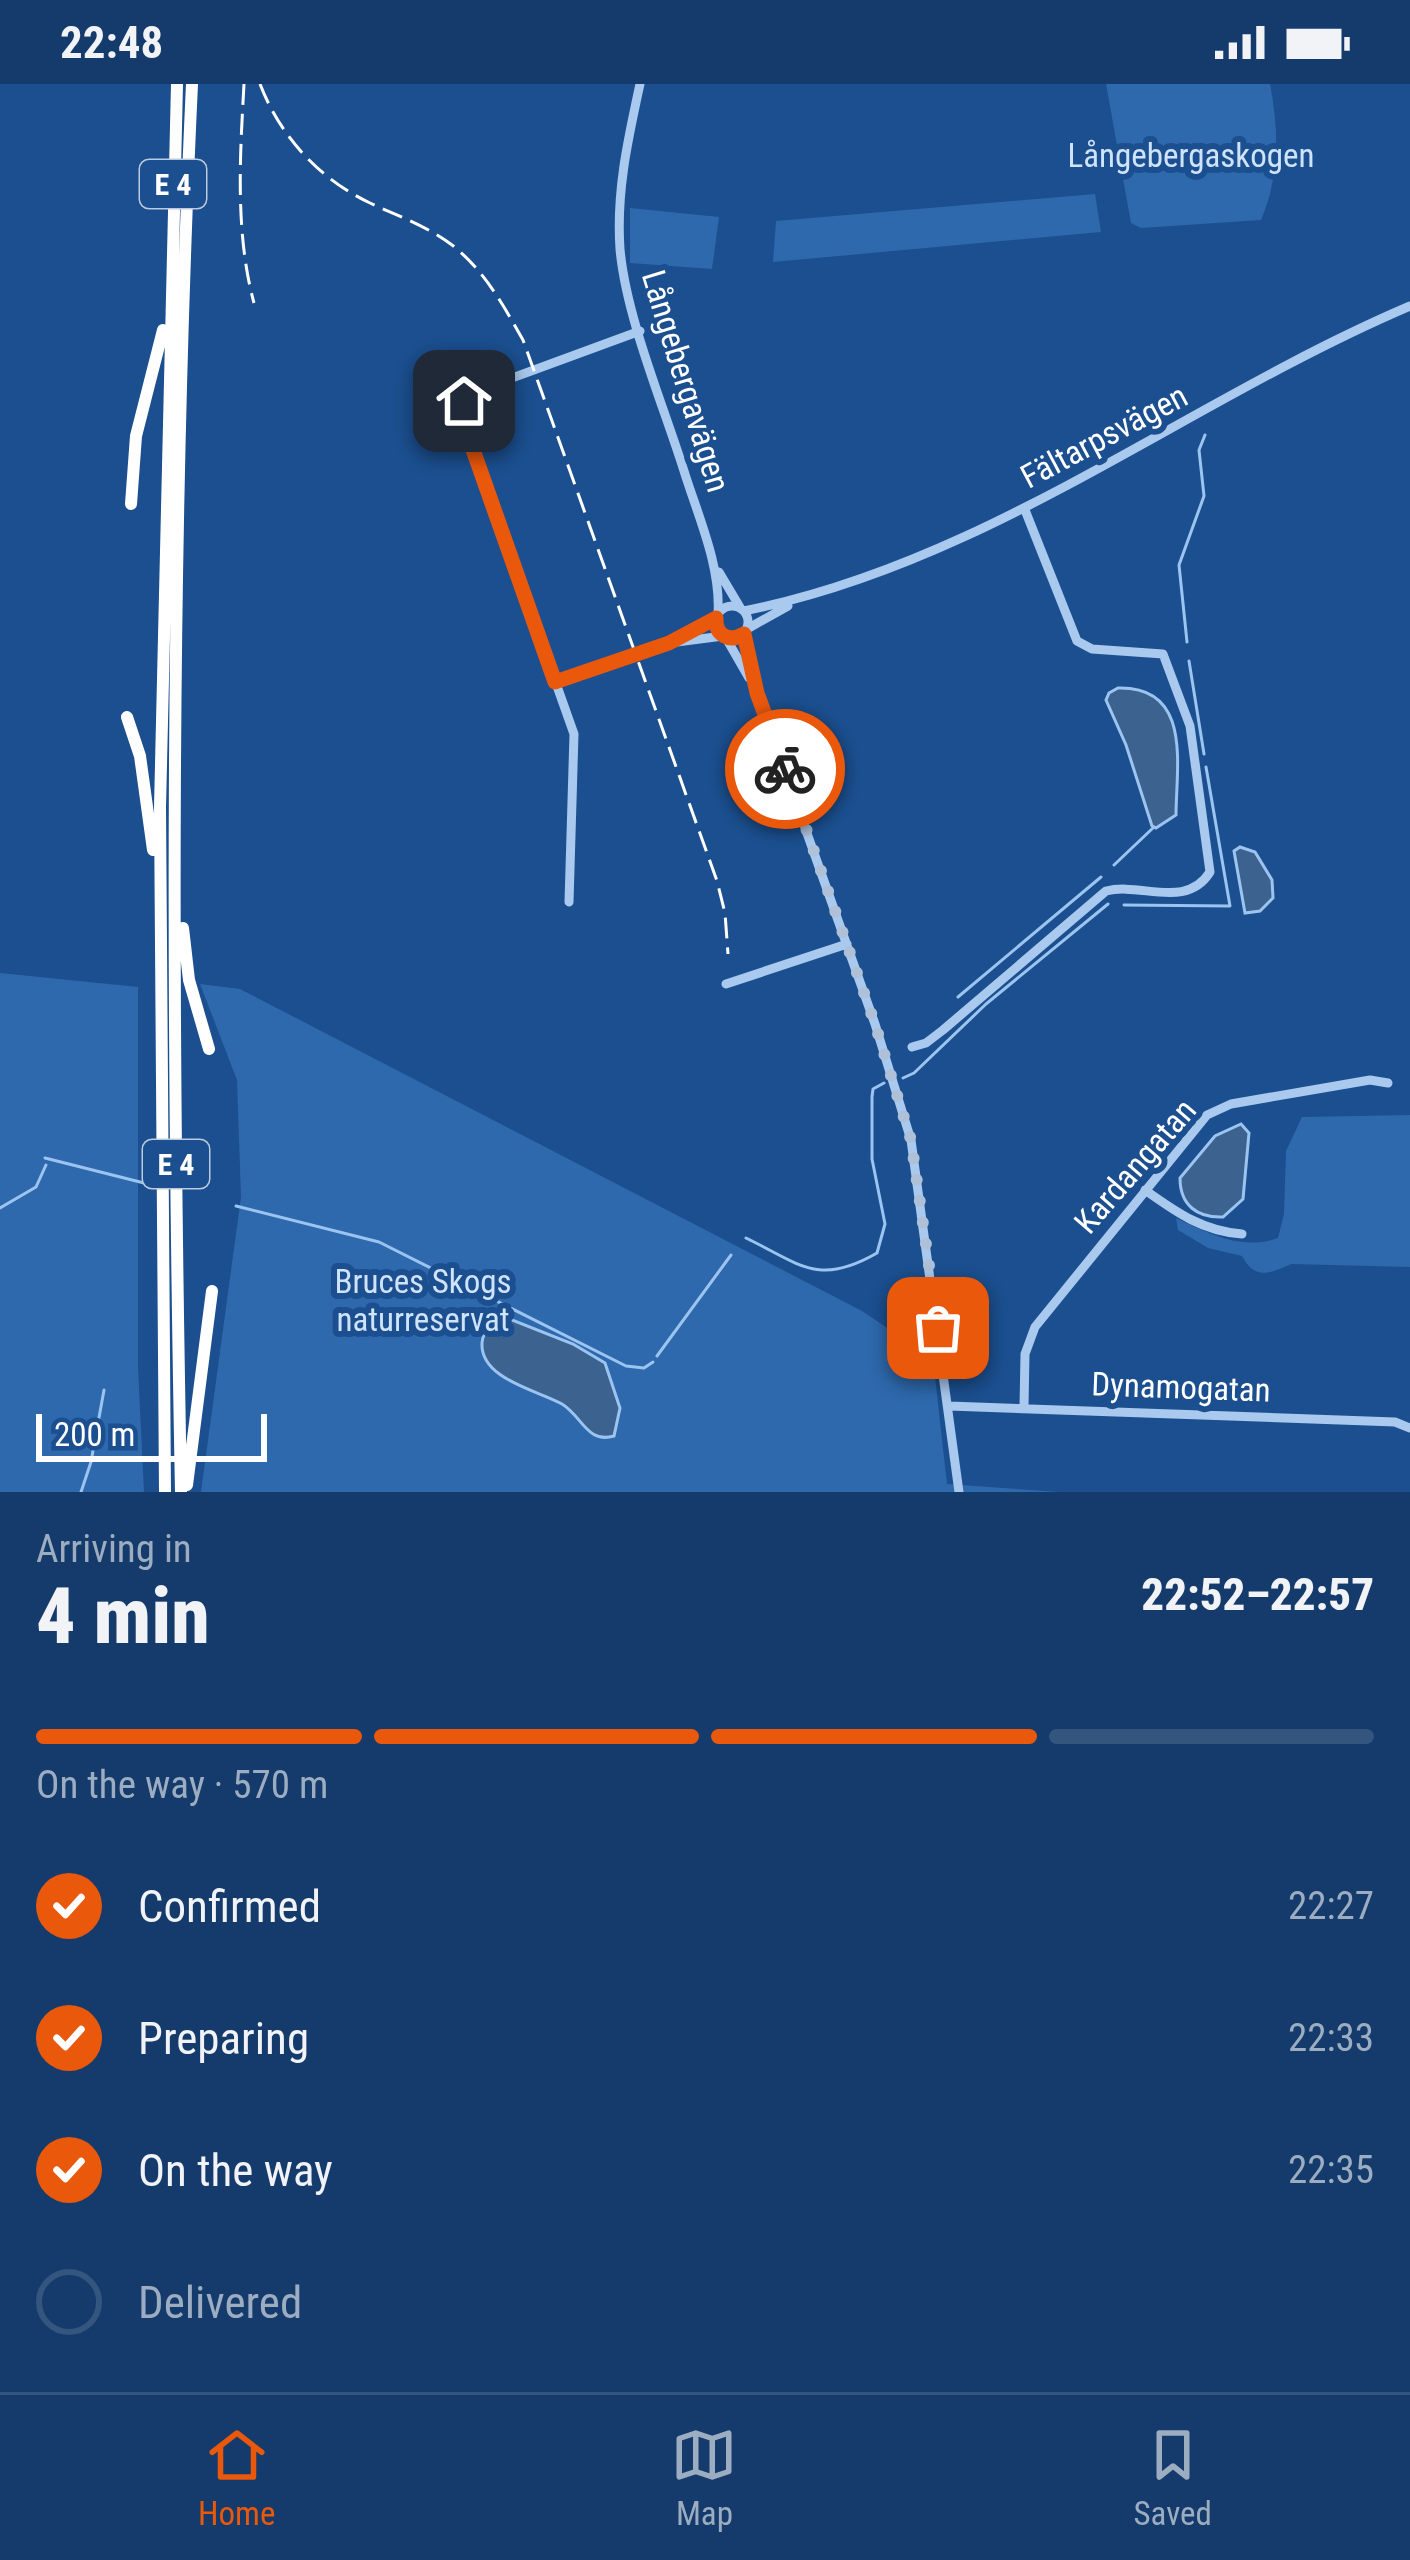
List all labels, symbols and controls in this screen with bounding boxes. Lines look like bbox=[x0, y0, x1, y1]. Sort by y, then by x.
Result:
text: 22:48 bbox=[60, 16, 163, 69]
park label: Långebergaskogen bbox=[1067, 136, 1315, 175]
road number: E 4 bbox=[140, 160, 206, 208]
street label: Långebergavägen bbox=[634, 265, 738, 497]
pin bbox=[413, 350, 515, 452]
icon: home bbox=[431, 368, 497, 434]
street label: Fältarpsvägen bbox=[1014, 376, 1194, 496]
courier bbox=[725, 709, 845, 829]
icon: bike bbox=[752, 736, 818, 802]
street label: Kardangatan bbox=[1066, 1091, 1204, 1241]
road number: E 4 bbox=[143, 1140, 209, 1188]
park label: Bruces Skogs naturreservat bbox=[334, 1262, 512, 1339]
pin bbox=[887, 1277, 989, 1379]
icon: bag bbox=[905, 1295, 971, 1361]
street label: Dynamogatan bbox=[1091, 1364, 1271, 1410]
scale bar bbox=[36, 1408, 267, 1461]
text: 200 m bbox=[54, 1415, 135, 1454]
text: Arriving in bbox=[36, 1526, 192, 1572]
text: 22:52–22:57 bbox=[1141, 1568, 1374, 1621]
text: 4 min bbox=[36, 1571, 210, 1662]
text: On the way · 570 m bbox=[36, 1762, 328, 1808]
icon: check bbox=[36, 1873, 102, 1939]
text: Confirmed bbox=[138, 1880, 321, 1933]
text: 22:27 bbox=[1288, 1883, 1374, 1929]
icon: check bbox=[36, 2005, 102, 2071]
text: Preparing bbox=[138, 2012, 309, 2065]
text: 22:33 bbox=[1288, 2015, 1374, 2061]
icon: check bbox=[36, 2137, 102, 2203]
text: On the way bbox=[138, 2144, 333, 2197]
text: 22:35 bbox=[1288, 2147, 1374, 2193]
text: Delivered bbox=[138, 2276, 302, 2329]
tab: Home bbox=[198, 2422, 275, 2533]
tab: Map bbox=[671, 2422, 737, 2533]
tab: Saved bbox=[1134, 2422, 1212, 2533]

